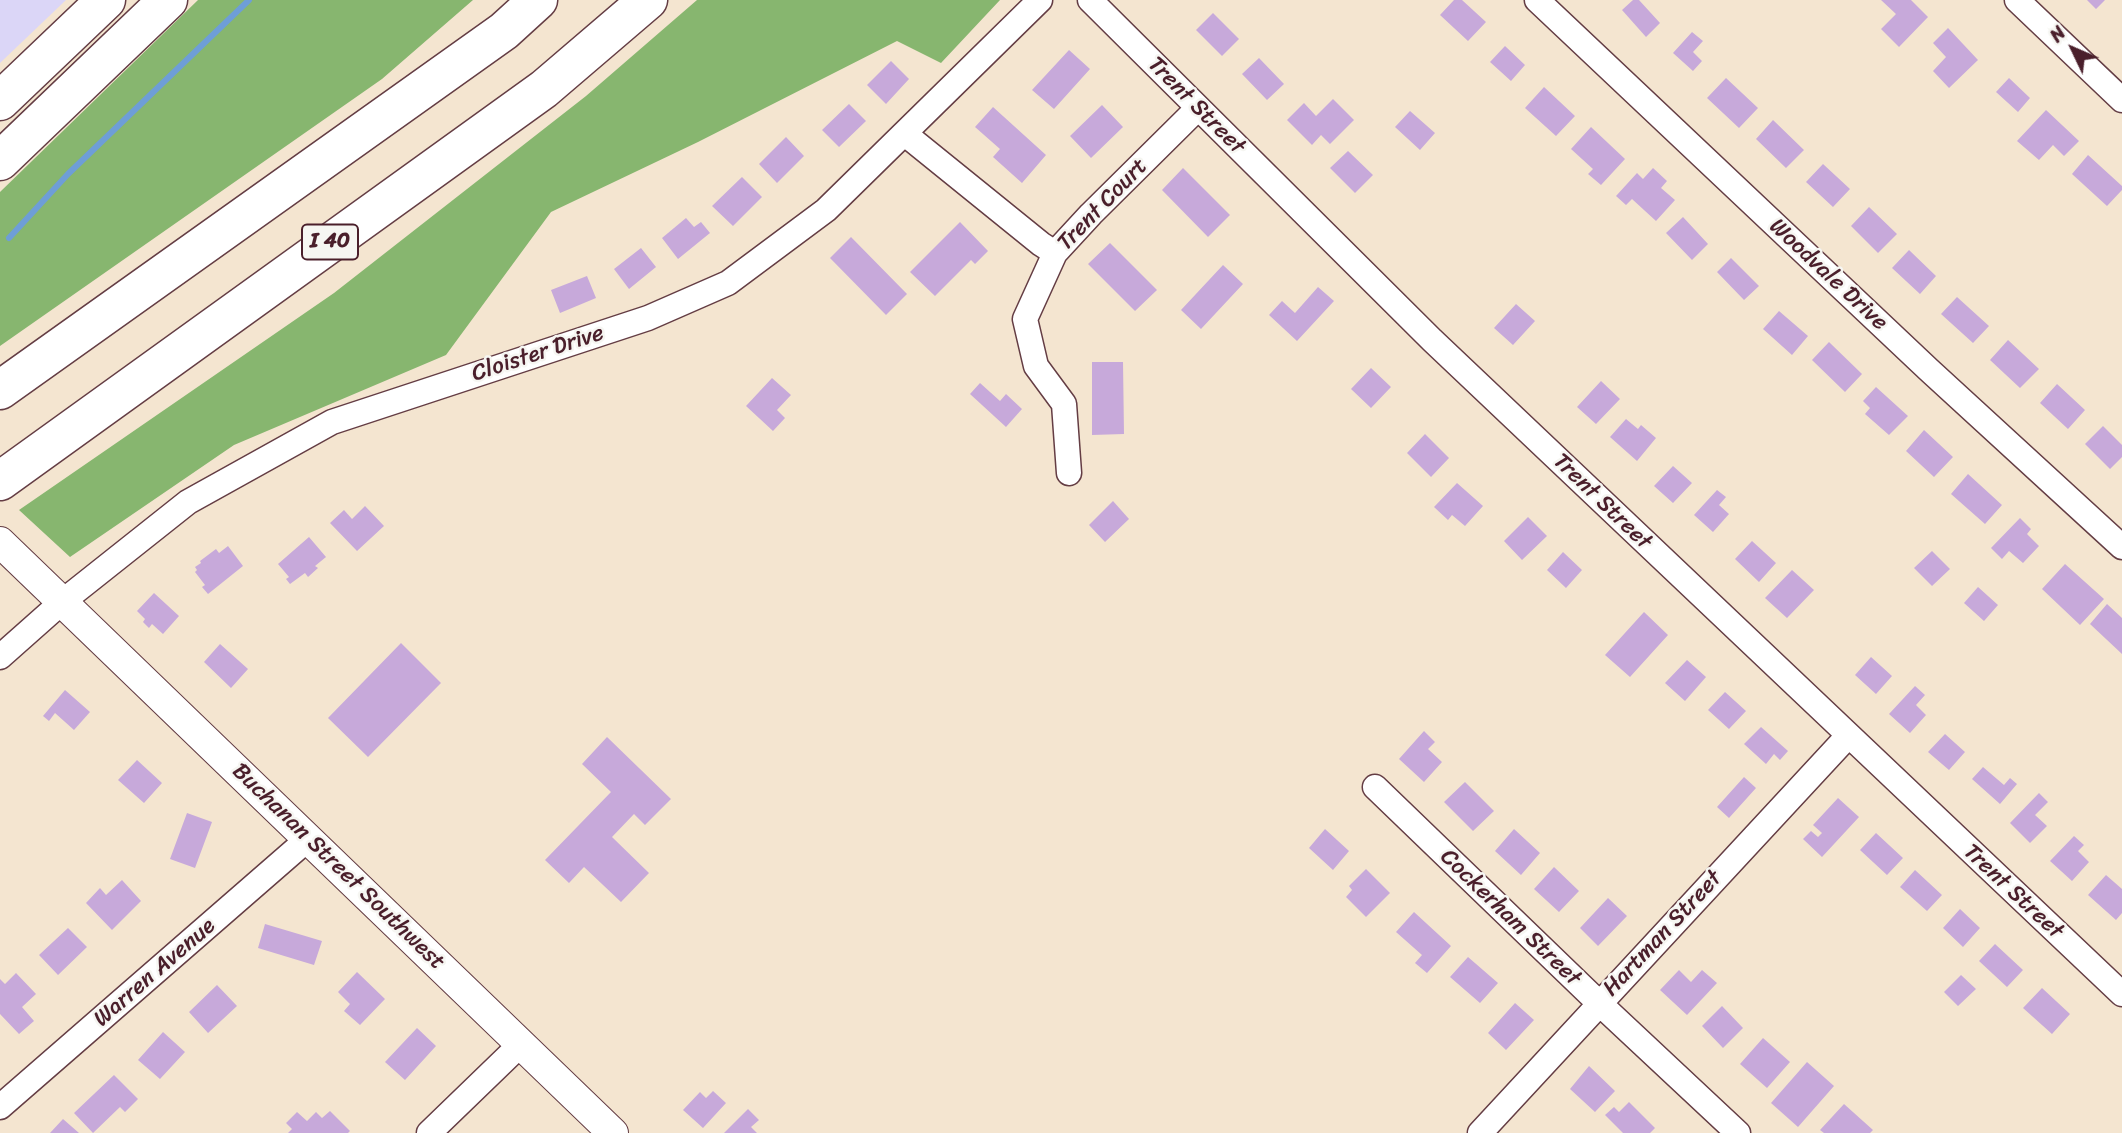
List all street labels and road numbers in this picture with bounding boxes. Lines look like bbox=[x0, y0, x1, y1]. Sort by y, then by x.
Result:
street label: Trent Street bbox=[1142, 52, 1250, 160]
street label: Trent Court bbox=[1052, 153, 1154, 257]
street label: Woodvale Drive bbox=[1763, 213, 1893, 337]
road number: I 40 bbox=[302, 224, 358, 260]
street label: Cloister Drive bbox=[468, 320, 608, 388]
street label: Trent Street bbox=[1547, 448, 1657, 556]
street label: Buchanan Street Southwest bbox=[226, 758, 450, 976]
street label: Trent Street bbox=[1957, 839, 2069, 945]
street label: Cockerham Street bbox=[1434, 844, 1586, 992]
street label: Hartman Street bbox=[1598, 865, 1728, 1003]
street label: Warren Avenue bbox=[89, 913, 221, 1033]

